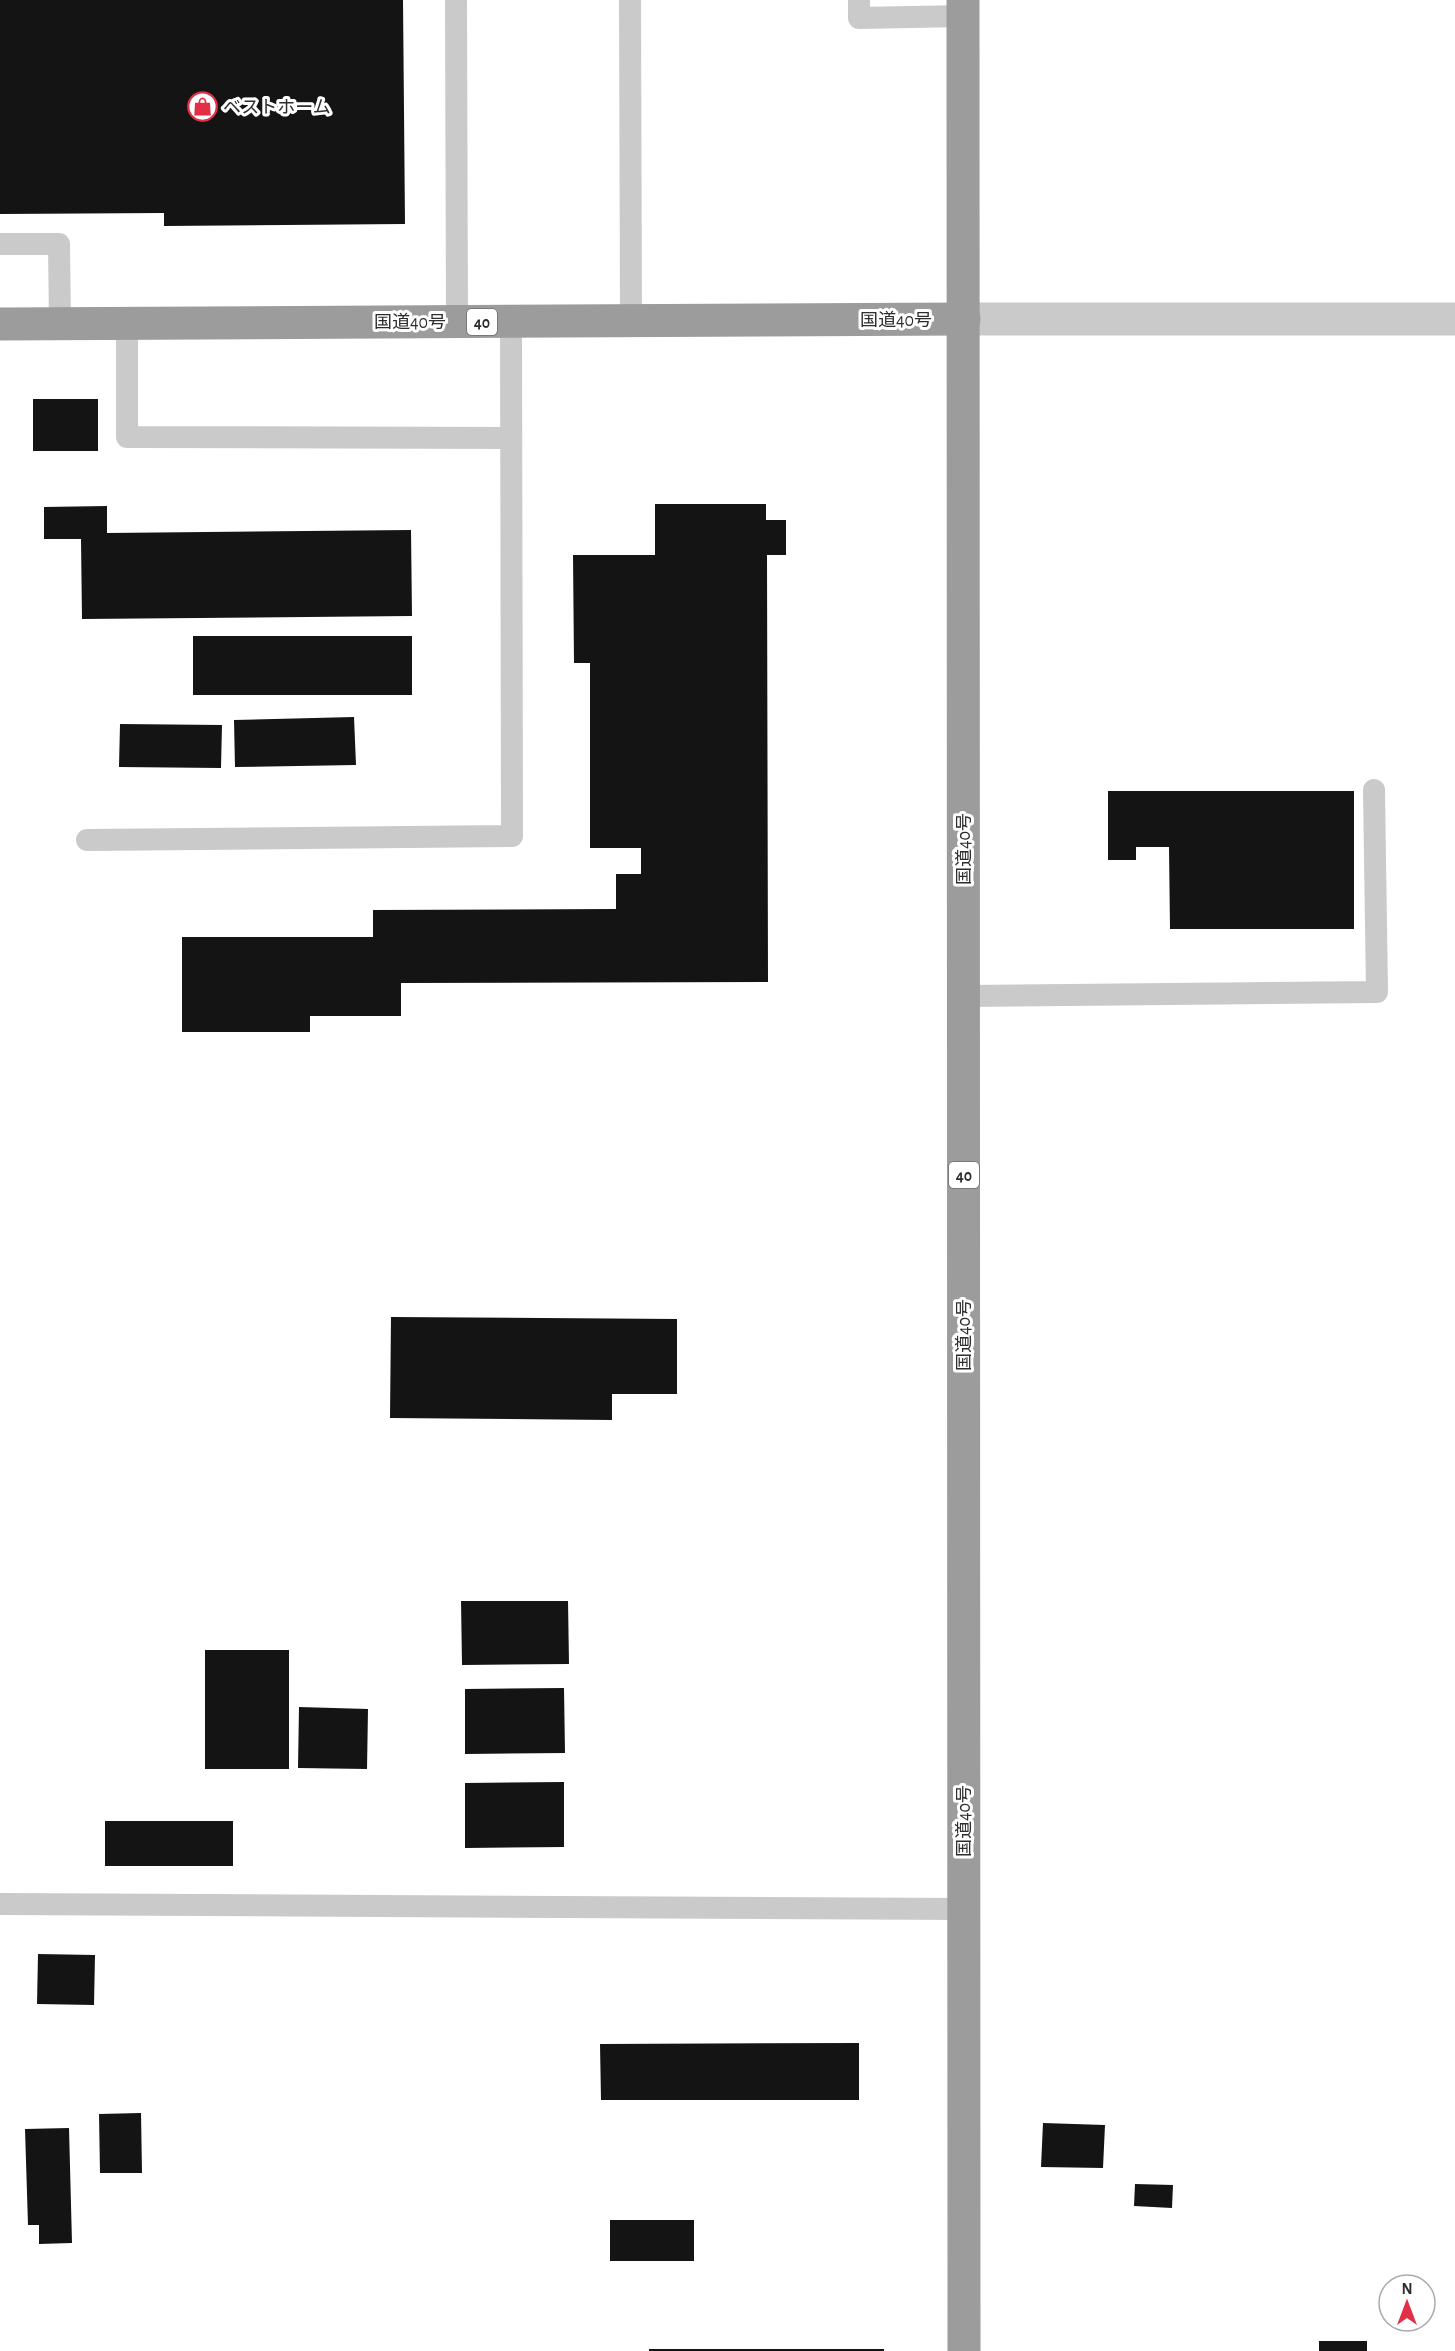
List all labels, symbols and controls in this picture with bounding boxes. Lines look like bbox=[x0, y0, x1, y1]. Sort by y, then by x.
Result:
shop icon: ベストホーム bbox=[186, 91, 218, 123]
place label: ベストホーム bbox=[223, 99, 331, 117]
road number: 40 bbox=[467, 309, 497, 335]
street label: 国道40号 bbox=[860, 310, 932, 330]
street label: 国道40号 bbox=[374, 312, 446, 332]
street label: 国道40号 bbox=[954, 813, 974, 885]
road number: 40 bbox=[949, 1162, 979, 1188]
street label: 国道40号 bbox=[954, 1299, 974, 1371]
street label: 国道40号 bbox=[954, 1785, 974, 1857]
north arrow bbox=[1377, 2273, 1437, 2333]
text: N bbox=[1401, 2281, 1413, 2297]

